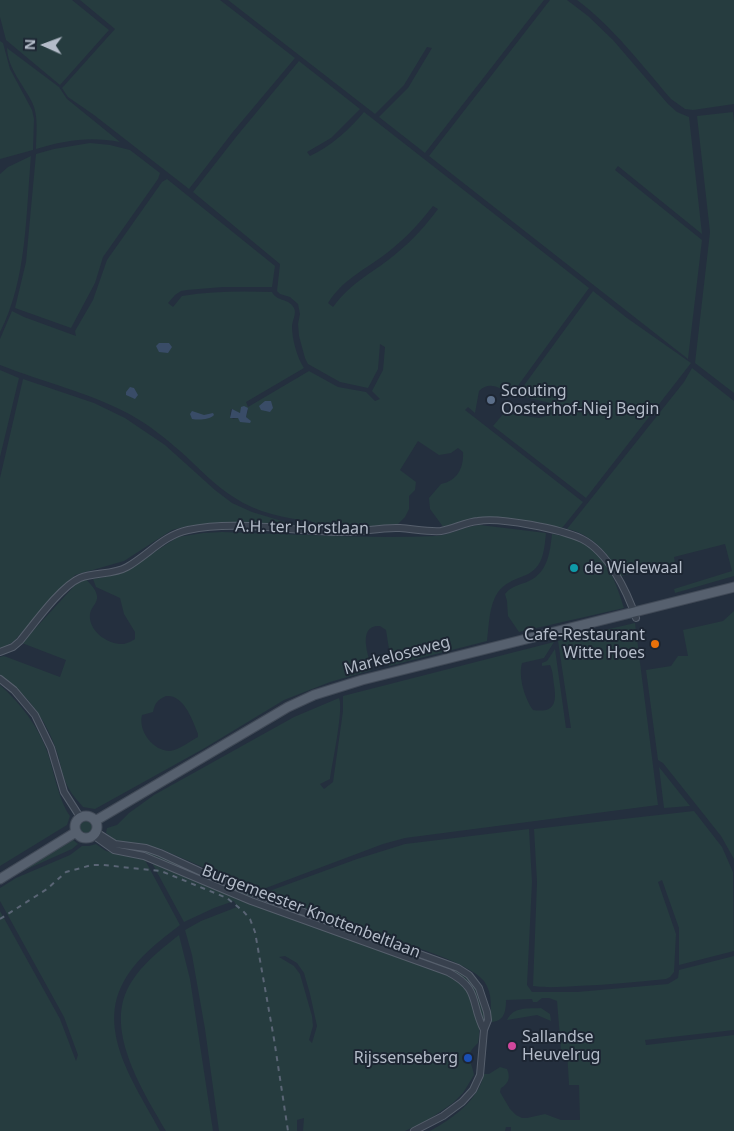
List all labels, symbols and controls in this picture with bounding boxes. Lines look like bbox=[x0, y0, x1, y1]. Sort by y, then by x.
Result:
north arrow bbox=[20, 20, 70, 70]
text: N bbox=[20, 38, 39, 50]
place label: Scouting Oosterhof-Niej Begin bbox=[501, 381, 659, 419]
marker: Scouting Oosterhof-Niej Begin bbox=[485, 394, 497, 406]
street label: A.H. ter Horstlaan bbox=[235, 517, 369, 539]
place label: de Wielewaal bbox=[584, 558, 683, 578]
marker: de Wielewaal bbox=[568, 562, 580, 574]
place label: Cafe-Restaurant Witte Hoes bbox=[524, 625, 645, 663]
street label: Markeloseweg bbox=[342, 633, 452, 679]
marker: Cafe-Restaurant Witte Hoes bbox=[649, 638, 661, 650]
street label: Burgemeester Knottenbeltlaan bbox=[199, 861, 423, 963]
place label: Sallandse Heuvelrug bbox=[522, 1027, 600, 1065]
marker: Sallandse Heuvelrug bbox=[506, 1040, 518, 1052]
place label: Rijssenseberg bbox=[354, 1048, 458, 1068]
marker: Rijssenseberg bbox=[462, 1052, 474, 1064]

